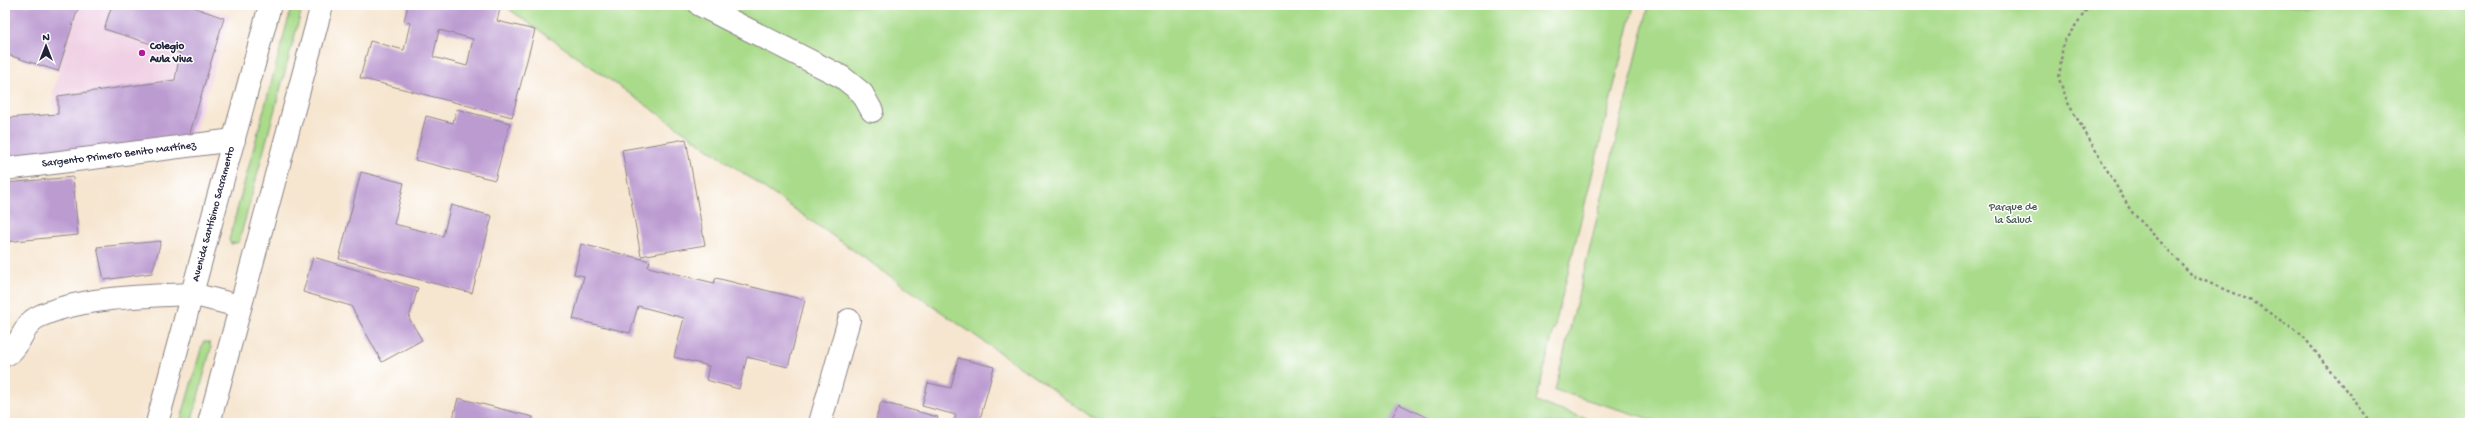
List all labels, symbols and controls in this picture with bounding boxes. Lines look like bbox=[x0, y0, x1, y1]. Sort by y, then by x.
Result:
north arrow bbox=[26, 26, 66, 66]
text: N bbox=[42, 32, 50, 44]
place label: Colegio Aula Viva bbox=[149, 41, 193, 66]
marker: Colegio Aula Viva bbox=[137, 48, 147, 58]
street label: Sargento Primero Benito Martínez bbox=[41, 139, 198, 170]
street label: Avenida Santísimo Sacramento bbox=[190, 145, 238, 283]
park label: Parque de la Salud bbox=[1988, 202, 2037, 227]

